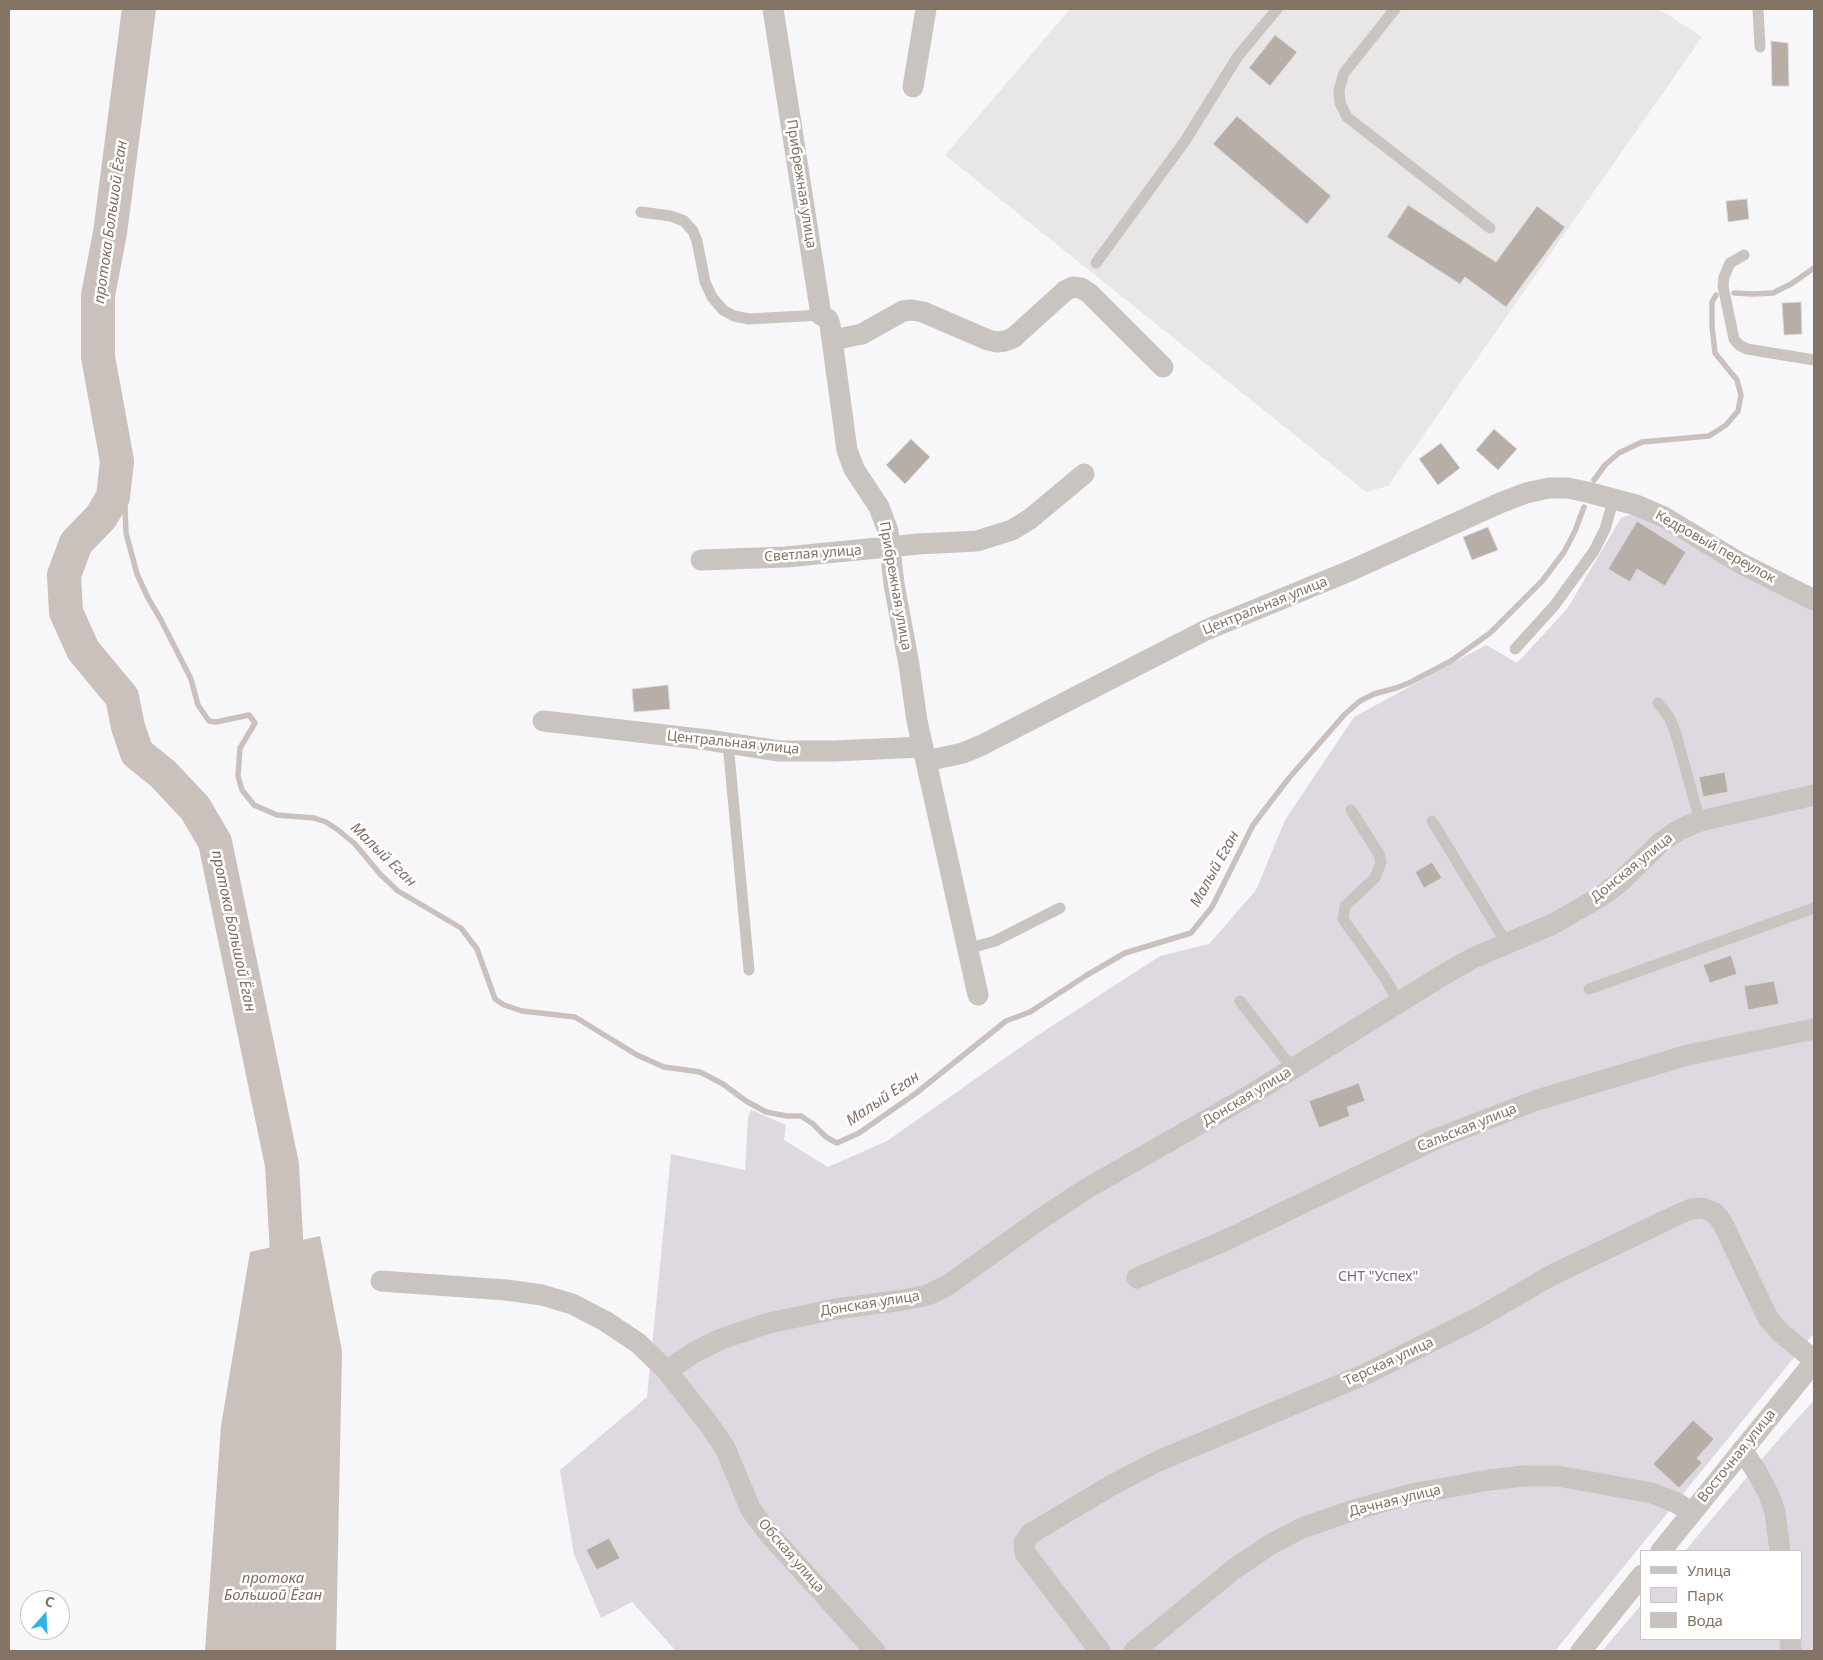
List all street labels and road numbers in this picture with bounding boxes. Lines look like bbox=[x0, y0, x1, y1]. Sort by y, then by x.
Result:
street label: Прибрежная улица bbox=[783, 118, 819, 250]
street label: Кедровый переулок bbox=[1652, 507, 1778, 587]
street label: Прибрежная улица bbox=[875, 520, 915, 652]
street label: Светлая улица bbox=[764, 542, 862, 566]
street label: Центральная улица bbox=[1200, 573, 1330, 639]
street label: Центральная улица bbox=[666, 728, 800, 758]
street label: Донская улица bbox=[1588, 830, 1676, 906]
street label: Донская улица bbox=[1200, 1064, 1294, 1130]
street label: Сальская улица bbox=[1415, 1100, 1519, 1156]
street label: Донская улица bbox=[819, 1288, 921, 1320]
street label: Терская улица bbox=[1342, 1334, 1436, 1390]
street label: Восточная улица bbox=[1694, 1406, 1780, 1506]
street label: Дачная улица bbox=[1347, 1481, 1443, 1521]
street label: Обская улица bbox=[754, 1516, 828, 1596]

